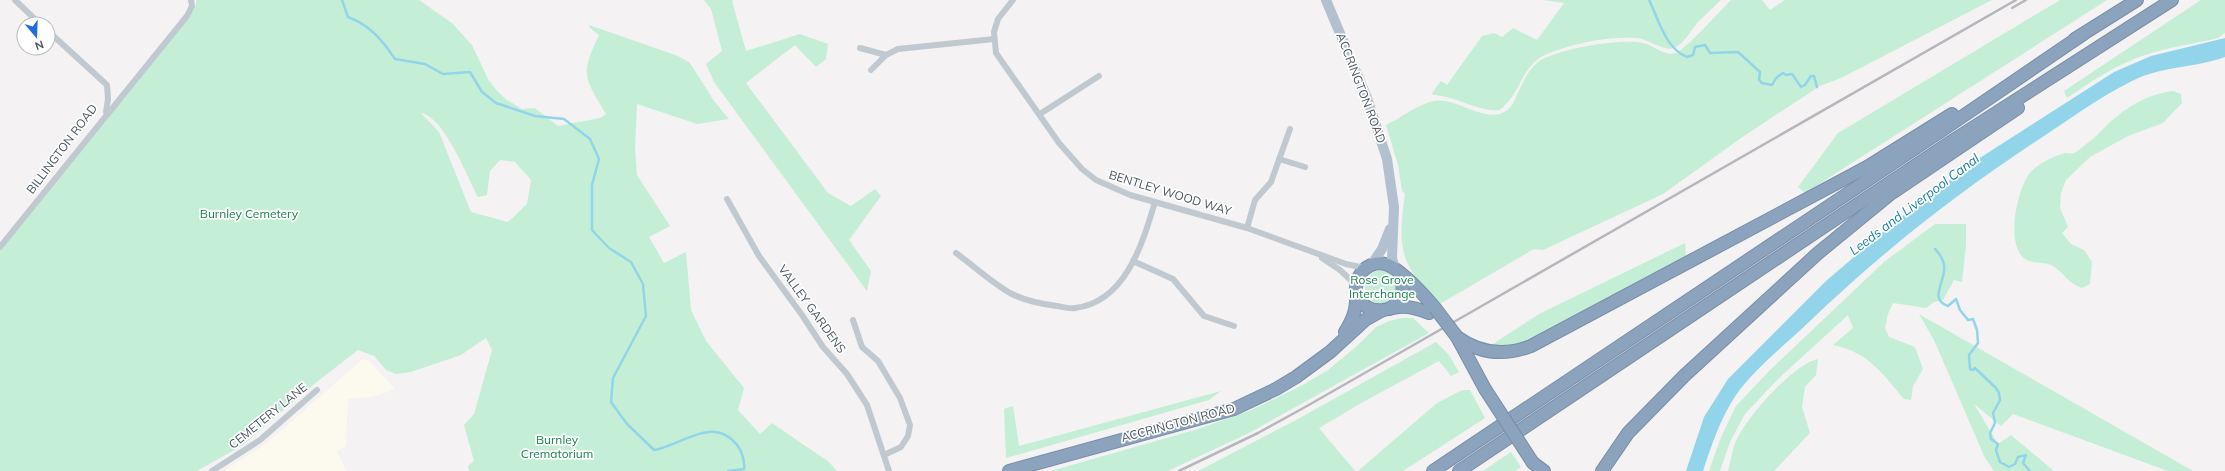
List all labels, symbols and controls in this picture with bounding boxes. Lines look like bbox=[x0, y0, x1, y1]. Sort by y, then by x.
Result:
north arrow bbox=[16, 16, 56, 56]
street label: ACCRINGTON ROAD bbox=[1333, 30, 1389, 145]
text: N bbox=[33, 37, 45, 53]
street label: BILLINGTON ROAD bbox=[23, 101, 100, 196]
water label: Leeds and Liverpool Canal bbox=[1846, 149, 1983, 258]
street label: BENTLEY WOOD WAY bbox=[1107, 167, 1234, 218]
park label: Burnley Cemetery bbox=[200, 206, 299, 221]
street label: VALLEY GARDENS bbox=[775, 262, 849, 356]
park label: Rose Grove Interchange bbox=[1349, 272, 1415, 301]
street label: CEMETERY LANE bbox=[225, 379, 310, 452]
street label: ACCRINGTON ROAD bbox=[1119, 400, 1236, 445]
park label: Burnley Crematorium bbox=[521, 432, 593, 461]

